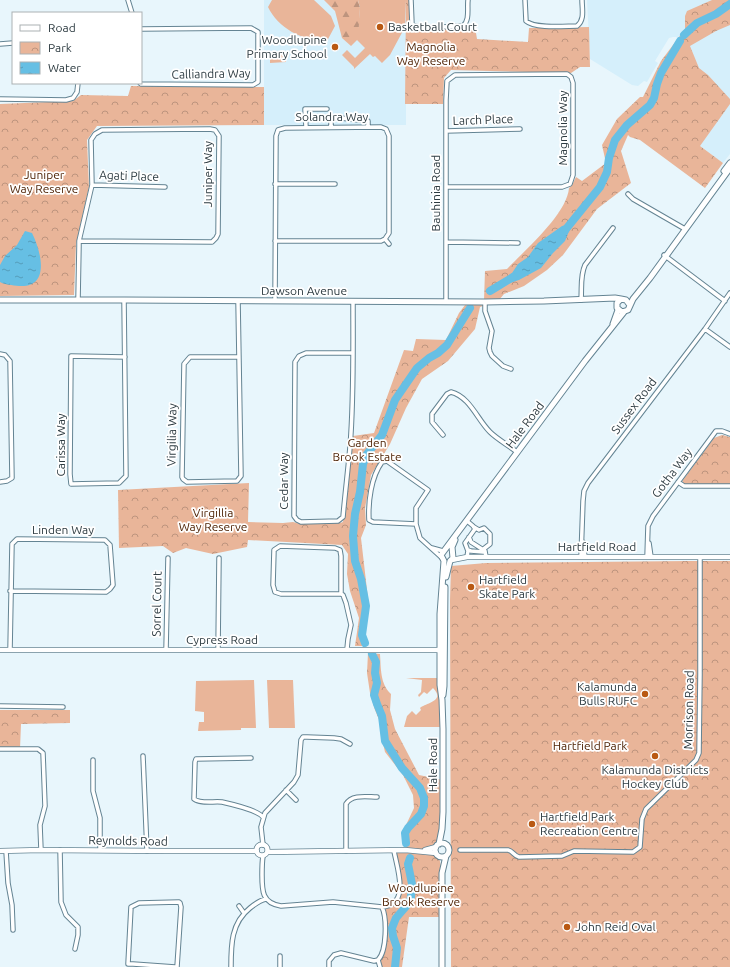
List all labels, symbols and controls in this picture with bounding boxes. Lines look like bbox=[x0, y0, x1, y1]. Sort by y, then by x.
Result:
legend bbox=[12, 12, 142, 84]
place label: Basketball Court bbox=[388, 20, 477, 33]
text: Road bbox=[48, 21, 76, 34]
marker: Basketball Court bbox=[375, 22, 385, 32]
place label: Woodlupine Primary School bbox=[247, 33, 327, 60]
park label: Magnolia Way Reserve bbox=[397, 40, 465, 67]
text: Park bbox=[48, 41, 72, 54]
marker: Woodlupine Primary School bbox=[330, 42, 340, 52]
text: Water bbox=[48, 61, 81, 74]
street label: Calliandra Way bbox=[171, 66, 251, 81]
street label: Magnolia Way bbox=[556, 90, 569, 166]
street label: Solandra Way bbox=[296, 110, 369, 123]
street label: Larch Place bbox=[452, 112, 514, 127]
street label: Juniper Way bbox=[201, 141, 214, 207]
street label: Bauhinia Road bbox=[429, 155, 442, 231]
park label: Juniper Way Reserve bbox=[10, 168, 78, 195]
street label: Agati Place bbox=[99, 168, 159, 183]
street label: Dawson Avenue bbox=[261, 284, 347, 297]
street label: Sussex Road bbox=[608, 375, 659, 436]
street label: Hale Road bbox=[503, 399, 546, 450]
street label: Virgilia Way bbox=[164, 403, 179, 467]
street label: Carissa Way bbox=[54, 413, 67, 477]
park label: Garden Brook Estate bbox=[332, 436, 402, 463]
street label: Gotha Way bbox=[649, 445, 694, 500]
street label: Cedar Way bbox=[277, 452, 290, 510]
park label: Virgillia Way Reserve bbox=[179, 506, 247, 533]
street label: Linden Way bbox=[32, 523, 94, 536]
street label: Hartfield Road bbox=[558, 540, 636, 553]
street label: Sorrel Court bbox=[149, 571, 164, 637]
place label: Hartfield Skate Park bbox=[479, 573, 535, 600]
marker: Hartfield Skate Park bbox=[466, 582, 476, 592]
street label: Cypress Road bbox=[186, 633, 258, 646]
street label: Morrison Road bbox=[681, 670, 696, 750]
place label: Kalamunda Bulls RUFC bbox=[577, 680, 638, 707]
marker: Kalamunda Bulls RUFC bbox=[640, 689, 650, 699]
street label: Hale Road bbox=[426, 738, 439, 792]
park label: Hartfield Park bbox=[553, 739, 627, 752]
marker: Kalamunda Districts Hockey Club bbox=[650, 751, 660, 761]
place label: Kalamunda Districts Hockey Club bbox=[601, 763, 709, 790]
place label: Hartfield Park Recreation Centre bbox=[540, 810, 638, 837]
marker: Hartfield Park Recreation Centre bbox=[527, 819, 537, 829]
street label: Reynolds Road bbox=[88, 833, 168, 848]
park label: Woodlupine Brook Reserve bbox=[382, 881, 460, 908]
place label: John Reid Oval bbox=[575, 920, 656, 933]
marker: John Reid Oval bbox=[562, 922, 572, 932]

